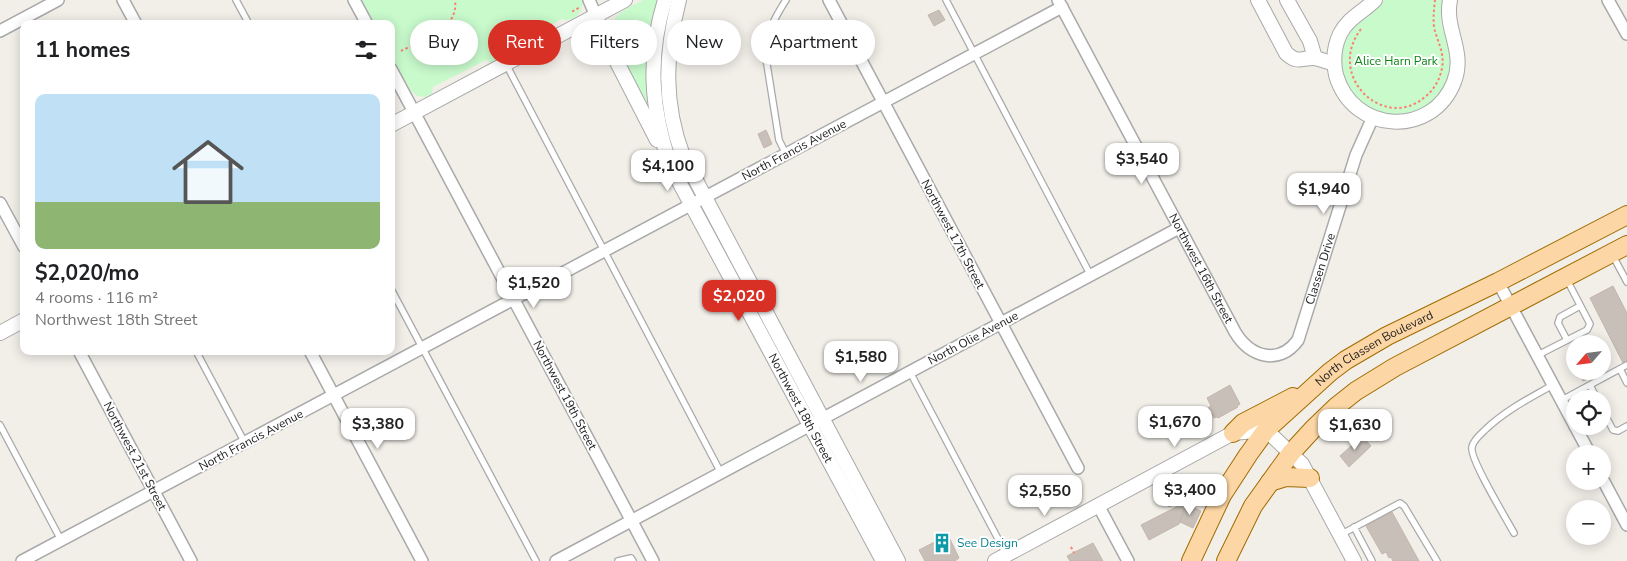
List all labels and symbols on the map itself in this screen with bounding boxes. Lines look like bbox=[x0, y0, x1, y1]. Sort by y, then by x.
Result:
park label: Alice Harn Park bbox=[1354, 53, 1439, 69]
street label: North Francis Avenue bbox=[739, 116, 849, 184]
pin: $3,540 bbox=[1101, 142, 1183, 185]
pin: $4,100 bbox=[627, 150, 709, 192]
pin: $1,940 bbox=[1283, 172, 1365, 215]
street label: Northwest 17th Street bbox=[917, 176, 989, 292]
street label: Northwest 16th Street bbox=[1165, 211, 1237, 327]
street label: Classen Drive bbox=[1302, 231, 1339, 307]
pin: $1,520 bbox=[493, 266, 575, 309]
pin: $2,020 bbox=[698, 280, 780, 322]
street label: North Olie Avenue bbox=[925, 307, 1021, 369]
street label: North Classen Boulevard bbox=[1312, 307, 1436, 390]
north arrow bbox=[1566, 335, 1611, 380]
street label: Northwest 19th Street bbox=[529, 337, 601, 453]
pin: $1,580 bbox=[820, 340, 902, 383]
street label: Northwest 18th Street bbox=[765, 351, 837, 466]
street label: Northwest 21st Street bbox=[100, 399, 171, 514]
street label: North Francis Avenue bbox=[196, 406, 306, 474]
pin: $1,670 bbox=[1134, 406, 1216, 448]
pin: $3,380 bbox=[337, 408, 419, 450]
pin: $1,630 bbox=[1314, 408, 1396, 451]
pin: $2,550 bbox=[1004, 474, 1086, 517]
pin: $3,400 bbox=[1149, 474, 1231, 516]
building icon: See Design bbox=[931, 532, 953, 554]
place label: See Design bbox=[957, 535, 1018, 551]

